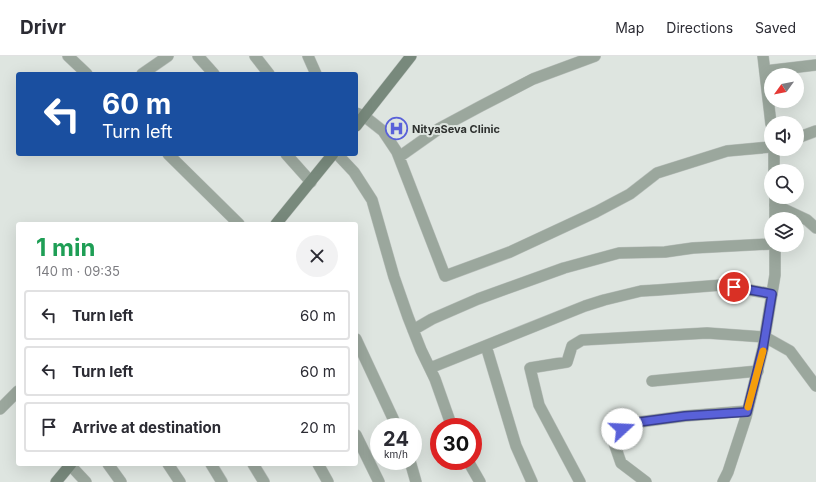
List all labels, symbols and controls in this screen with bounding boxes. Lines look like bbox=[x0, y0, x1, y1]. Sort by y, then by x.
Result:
text: Drivr bbox=[20, 16, 66, 39]
text: Map bbox=[615, 19, 644, 36]
text: Directions bbox=[666, 19, 733, 36]
text: Saved bbox=[755, 19, 796, 36]
north arrow bbox=[764, 68, 804, 108]
map controls bbox=[764, 68, 804, 252]
text: 60 m bbox=[102, 87, 171, 121]
icon: left bbox=[36, 88, 88, 140]
hospital icon: NityaSeva Clinic bbox=[383, 116, 409, 142]
button: sound bbox=[764, 116, 804, 156]
text: Turn left bbox=[102, 121, 172, 142]
place label: NityaSeva Clinic bbox=[412, 122, 501, 136]
button: search bbox=[764, 164, 804, 204]
button: layers bbox=[764, 212, 804, 252]
text: 1 min bbox=[36, 233, 95, 262]
button: close bbox=[296, 235, 338, 277]
text: 140 m · 09:35 bbox=[36, 263, 120, 279]
pin bbox=[717, 270, 751, 304]
icon: arrive bbox=[723, 276, 745, 298]
icon: left bbox=[38, 304, 60, 326]
text: Turn left bbox=[72, 306, 133, 325]
text: 60 m bbox=[300, 306, 336, 325]
icon: left bbox=[38, 360, 60, 382]
text: Turn left bbox=[72, 362, 133, 381]
text: 60 m bbox=[300, 362, 336, 381]
position arrow bbox=[601, 408, 643, 450]
icon: arrive bbox=[38, 416, 60, 438]
text: Arrive at destination bbox=[72, 418, 221, 437]
text: 20 m bbox=[300, 418, 336, 437]
speed limit sign: 30 bbox=[430, 418, 482, 470]
text: 24 bbox=[383, 427, 409, 451]
text: km/h bbox=[384, 448, 408, 460]

